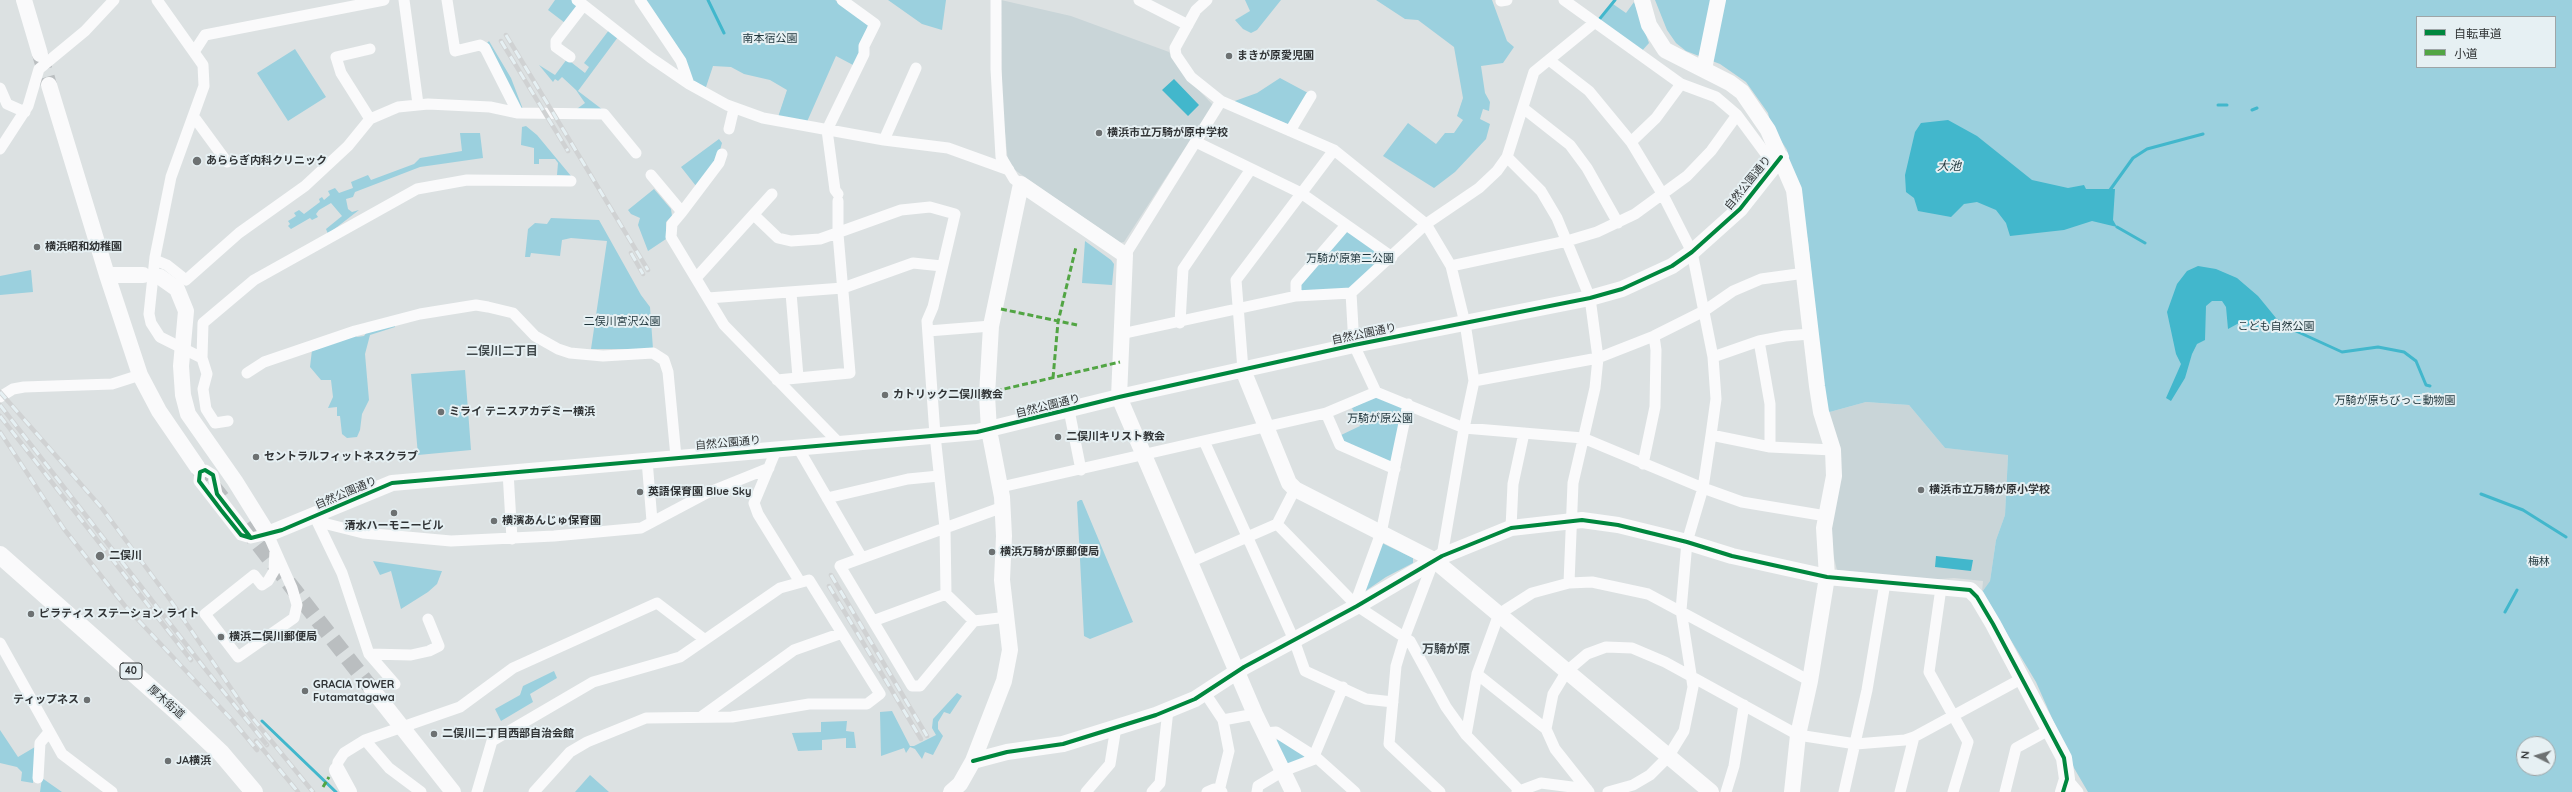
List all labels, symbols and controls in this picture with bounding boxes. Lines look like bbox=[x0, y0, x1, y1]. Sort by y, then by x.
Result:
legend bbox=[2416, 16, 2556, 68]
text: 自転車道 bbox=[2454, 26, 2502, 41]
park label: 南本宿公園 bbox=[743, 32, 797, 46]
text: 小道 bbox=[2454, 46, 2478, 61]
place label: まきが原愛児園 bbox=[1237, 49, 1314, 63]
marker: まきが原愛児園 bbox=[1224, 51, 1234, 61]
place label: 横浜市立万騎が原中学校 bbox=[1107, 126, 1228, 140]
marker: 横浜市立万騎が原中学校 bbox=[1094, 128, 1104, 138]
street label: 自然公園通り bbox=[1722, 153, 1774, 213]
place label: あららぎ内科クリニック bbox=[206, 154, 327, 168]
marker: あららぎ内科クリニック bbox=[191, 155, 203, 167]
water label: 大池 bbox=[1937, 159, 1961, 173]
place label: 横浜昭和幼稚園 bbox=[45, 240, 122, 254]
marker: 横浜昭和幼稚園 bbox=[32, 242, 42, 252]
park label: 万騎が原第二公園 bbox=[1306, 252, 1394, 266]
park label: 二俣川宮沢公園 bbox=[584, 315, 660, 329]
park label: こども自然公園 bbox=[2238, 320, 2314, 334]
street label: 自然公園通り bbox=[1330, 321, 1398, 347]
district label: 二俣川二丁目 bbox=[466, 344, 538, 358]
place label: カトリック二俣川教会 bbox=[893, 388, 1003, 402]
marker: カトリック二俣川教会 bbox=[880, 390, 890, 400]
street label: 自然公園通り bbox=[1014, 392, 1082, 420]
park label: 万騎が原ちびっこ動物園 bbox=[2335, 394, 2455, 408]
place label: ミライ テニスアカデミー横浜 bbox=[449, 405, 595, 419]
marker: ミライ テニスアカデミー横浜 bbox=[436, 407, 446, 417]
park label: 万騎が原公園 bbox=[1347, 412, 1413, 426]
place label: 二俣川キリスト教会 bbox=[1066, 430, 1165, 444]
marker: 二俣川キリスト教会 bbox=[1053, 432, 1063, 442]
street label: 自然公園通り bbox=[695, 434, 761, 452]
place label: セントラルフィットネスクラブ bbox=[264, 450, 418, 464]
marker: セントラルフィットネスクラブ bbox=[251, 452, 261, 462]
street label: 自然公園通り bbox=[313, 474, 379, 512]
place label: 横浜市立万騎が原小学校 bbox=[1929, 483, 2050, 497]
place label: 英語保育園 Blue Sky bbox=[648, 485, 751, 499]
marker: 横浜市立万騎が原小学校 bbox=[1916, 485, 1926, 495]
marker: 英語保育園 Blue Sky bbox=[635, 487, 645, 497]
marker: 清水ハーモニービル bbox=[389, 508, 399, 518]
place label: 横濱あんじゅ保育園 bbox=[502, 514, 601, 528]
marker: 横濱あんじゅ保育園 bbox=[489, 516, 499, 526]
place label: 清水ハーモニービル bbox=[345, 519, 443, 533]
place label: 横浜万騎が原郵便局 bbox=[1000, 545, 1099, 559]
marker: 横浜万騎が原郵便局 bbox=[987, 547, 997, 557]
place label: 二俣川 bbox=[109, 549, 142, 563]
marker: 二俣川 bbox=[94, 550, 106, 562]
park label: 梅林 bbox=[2528, 555, 2550, 569]
place label: ピラティス ステーション ライト bbox=[39, 607, 199, 621]
marker: ピラティス ステーション ライト bbox=[26, 609, 36, 619]
place label: 横浜二俣川郵便局 bbox=[229, 630, 317, 644]
marker: 横浜二俣川郵便局 bbox=[216, 632, 226, 642]
district label: 万騎が原 bbox=[1422, 642, 1470, 656]
road number: 40 bbox=[120, 663, 142, 679]
place label: GRACIA TOWER Futamatagawa bbox=[313, 678, 395, 704]
street label: 厚木街道 bbox=[145, 683, 187, 721]
marker: GRACIA TOWER Futamatagawa bbox=[300, 686, 310, 696]
place label: ティップネス bbox=[13, 693, 79, 707]
marker: ティップネス bbox=[82, 695, 92, 705]
place label: 二俣川二丁目西部自治会館 bbox=[442, 727, 574, 741]
marker: 二俣川二丁目西部自治会館 bbox=[429, 729, 439, 739]
north arrow bbox=[2516, 736, 2556, 776]
text: N bbox=[2518, 750, 2532, 760]
place label: JA横浜 bbox=[176, 754, 211, 768]
marker: JA横浜 bbox=[163, 756, 173, 766]

